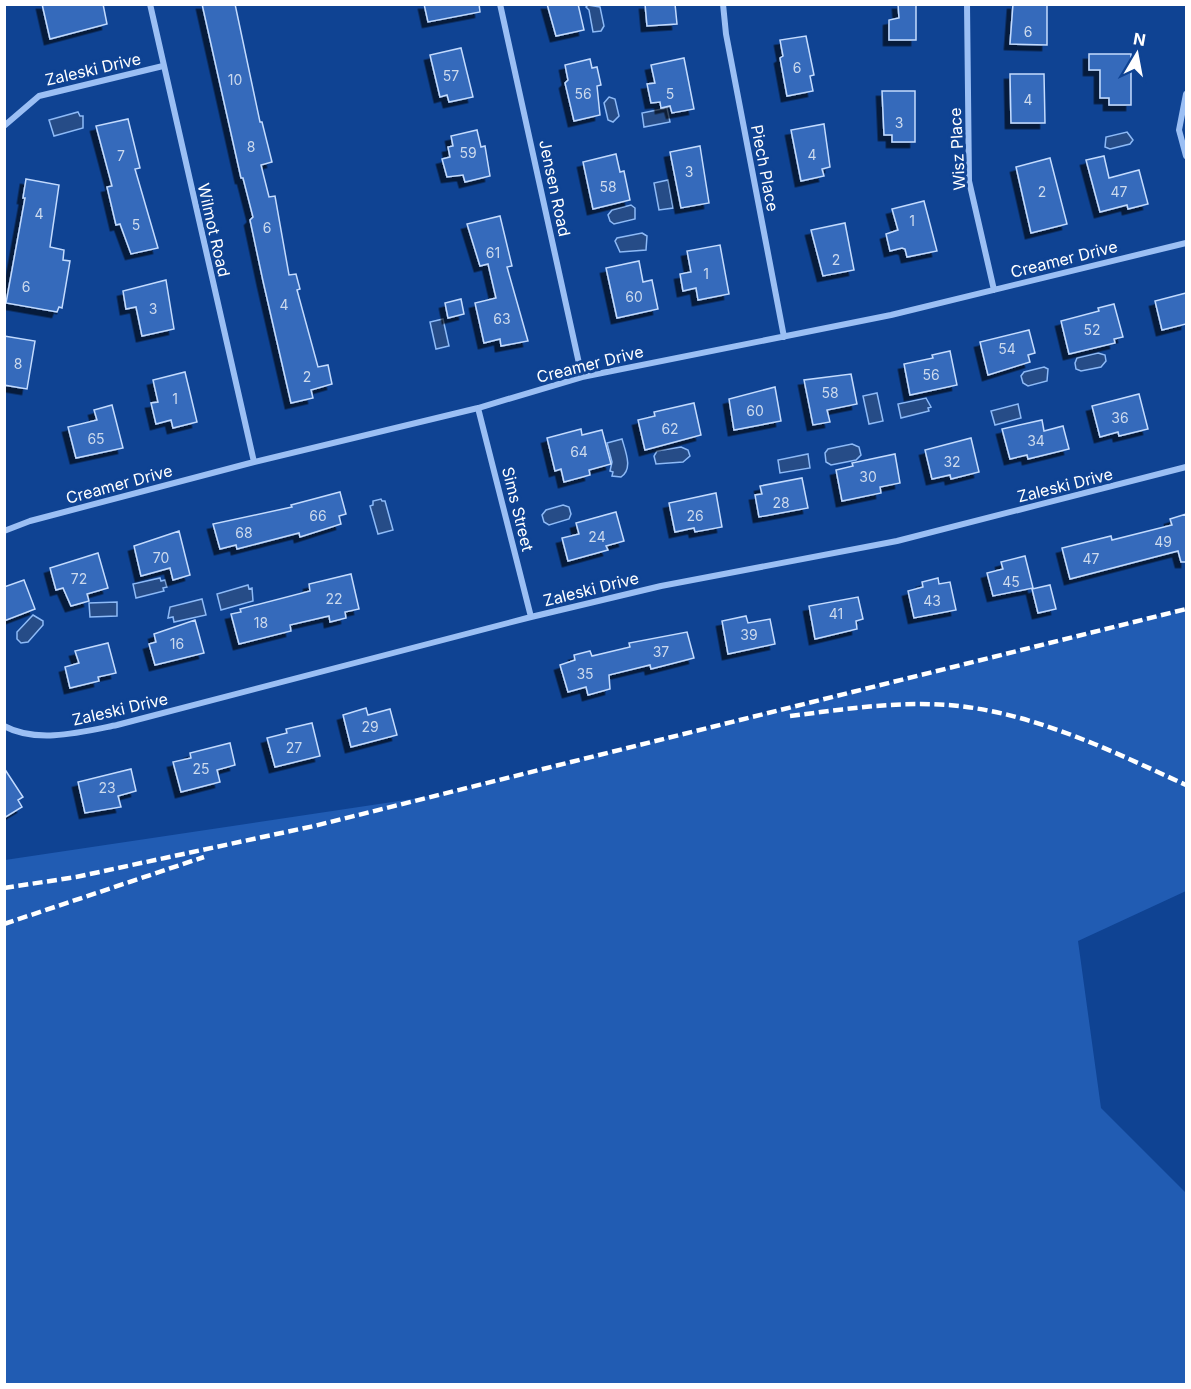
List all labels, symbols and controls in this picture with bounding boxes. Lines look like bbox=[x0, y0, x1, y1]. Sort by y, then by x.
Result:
house number: 6 bbox=[1024, 23, 1032, 40]
north arrow bbox=[1107, 24, 1167, 84]
text: N bbox=[1132, 28, 1147, 50]
street label: Zaleski Drive bbox=[43, 48, 143, 90]
house number: 6 bbox=[793, 59, 801, 76]
house number: 57 bbox=[443, 67, 459, 84]
house number: 10 bbox=[228, 71, 242, 88]
house number: 56 bbox=[574, 85, 592, 102]
house number: 5 bbox=[666, 85, 674, 102]
house number: 4 bbox=[1023, 91, 1033, 108]
street label: Wisz Place bbox=[945, 107, 969, 191]
house number: 3 bbox=[895, 114, 903, 131]
street label: Piech Place bbox=[747, 123, 783, 213]
house number: 8 bbox=[247, 138, 255, 155]
street label: Jensen Road bbox=[535, 138, 575, 238]
house number: 59 bbox=[459, 144, 477, 161]
house number: 4 bbox=[807, 146, 817, 163]
house number: 7 bbox=[117, 147, 125, 164]
house number: 3 bbox=[685, 163, 693, 180]
house number: 58 bbox=[599, 178, 617, 195]
street label: Wilmot Road bbox=[194, 181, 234, 279]
house number: 2 bbox=[1038, 183, 1046, 200]
house number: 47 bbox=[1111, 183, 1128, 200]
house number: 4 bbox=[34, 205, 44, 222]
house number: 1 bbox=[909, 212, 915, 229]
house number: 5 bbox=[132, 216, 140, 233]
house number: 6 bbox=[263, 219, 271, 236]
street label: Creamer Drive bbox=[1008, 236, 1120, 282]
house number: 61 bbox=[486, 244, 500, 261]
house number: 2 bbox=[832, 251, 840, 268]
house number: 1 bbox=[703, 265, 709, 282]
house number: 6 bbox=[22, 278, 30, 295]
house number: 60 bbox=[625, 288, 643, 305]
house number: 4 bbox=[279, 296, 289, 313]
house number: 3 bbox=[149, 300, 157, 317]
house number: 63 bbox=[493, 310, 511, 327]
house number: 52 bbox=[1083, 321, 1101, 338]
house number: 54 bbox=[998, 340, 1016, 357]
street label: Creamer Drive bbox=[534, 341, 646, 387]
house number: 8 bbox=[14, 355, 22, 372]
house number: 56 bbox=[922, 366, 940, 383]
house number: 2 bbox=[303, 368, 311, 385]
house number: 58 bbox=[821, 384, 839, 401]
house number: 1 bbox=[172, 390, 178, 407]
house number: 60 bbox=[746, 402, 764, 419]
house number: 36 bbox=[1111, 409, 1129, 426]
house number: 62 bbox=[661, 420, 679, 437]
house number: 65 bbox=[87, 430, 105, 447]
house number: 34 bbox=[1027, 432, 1045, 449]
house number: 64 bbox=[570, 443, 588, 460]
house number: 32 bbox=[943, 453, 961, 470]
street label: Creamer Drive bbox=[64, 460, 174, 508]
street label: Zaleski Drive bbox=[1015, 463, 1115, 507]
street label: Sims Street bbox=[498, 465, 538, 553]
house number: 30 bbox=[859, 468, 877, 485]
house number: 28 bbox=[772, 494, 790, 511]
house number: 66 bbox=[309, 507, 327, 524]
house number: 26 bbox=[686, 507, 704, 524]
house number: 68 bbox=[235, 524, 253, 541]
house number: 24 bbox=[588, 528, 606, 545]
house number: 49 bbox=[1154, 533, 1172, 550]
house number: 70 bbox=[153, 549, 169, 566]
house number: 47 bbox=[1083, 550, 1100, 567]
street label: Zaleski Drive bbox=[541, 567, 641, 611]
house number: 72 bbox=[71, 570, 87, 587]
house number: 45 bbox=[1002, 573, 1020, 590]
house number: 22 bbox=[325, 590, 343, 607]
house number: 43 bbox=[923, 592, 941, 609]
house number: 41 bbox=[829, 605, 843, 622]
house number: 18 bbox=[254, 614, 268, 631]
house number: 39 bbox=[740, 626, 758, 643]
house number: 16 bbox=[170, 635, 184, 652]
house number: 37 bbox=[653, 643, 669, 660]
house number: 35 bbox=[576, 665, 594, 682]
street label: Zaleski Drive bbox=[70, 688, 170, 730]
house number: 29 bbox=[361, 718, 379, 735]
house number: 27 bbox=[286, 739, 302, 756]
house number: 25 bbox=[192, 760, 210, 777]
house number: 23 bbox=[98, 779, 116, 796]

